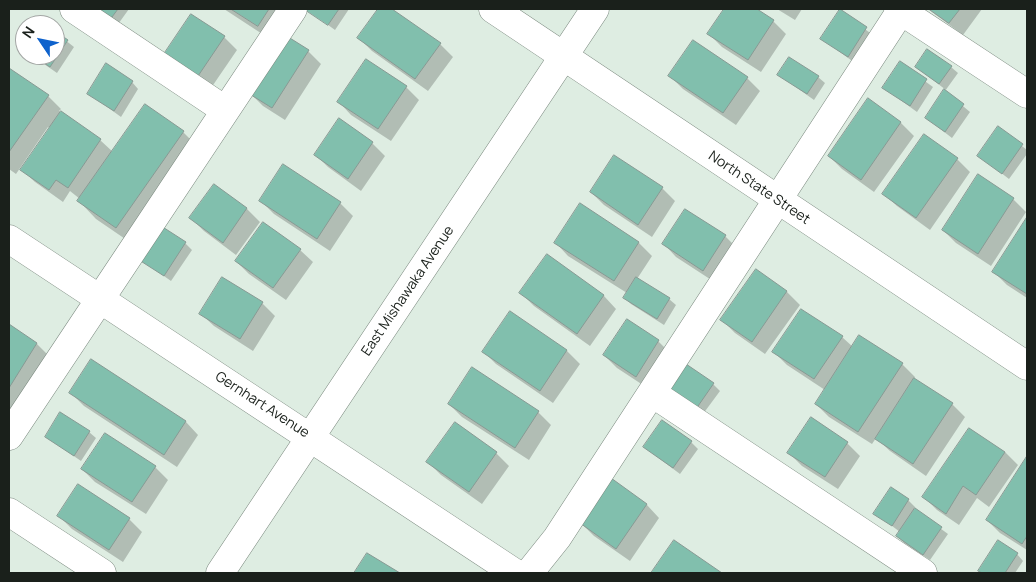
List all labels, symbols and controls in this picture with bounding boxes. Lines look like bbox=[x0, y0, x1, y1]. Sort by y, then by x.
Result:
north arrow bbox=[15, 15, 65, 65]
text: N bbox=[17, 22, 39, 41]
street label: North State Street bbox=[705, 148, 813, 228]
street label: East Mishawaka Avenue bbox=[358, 223, 458, 359]
street label: Gernhart Avenue bbox=[212, 368, 312, 442]

